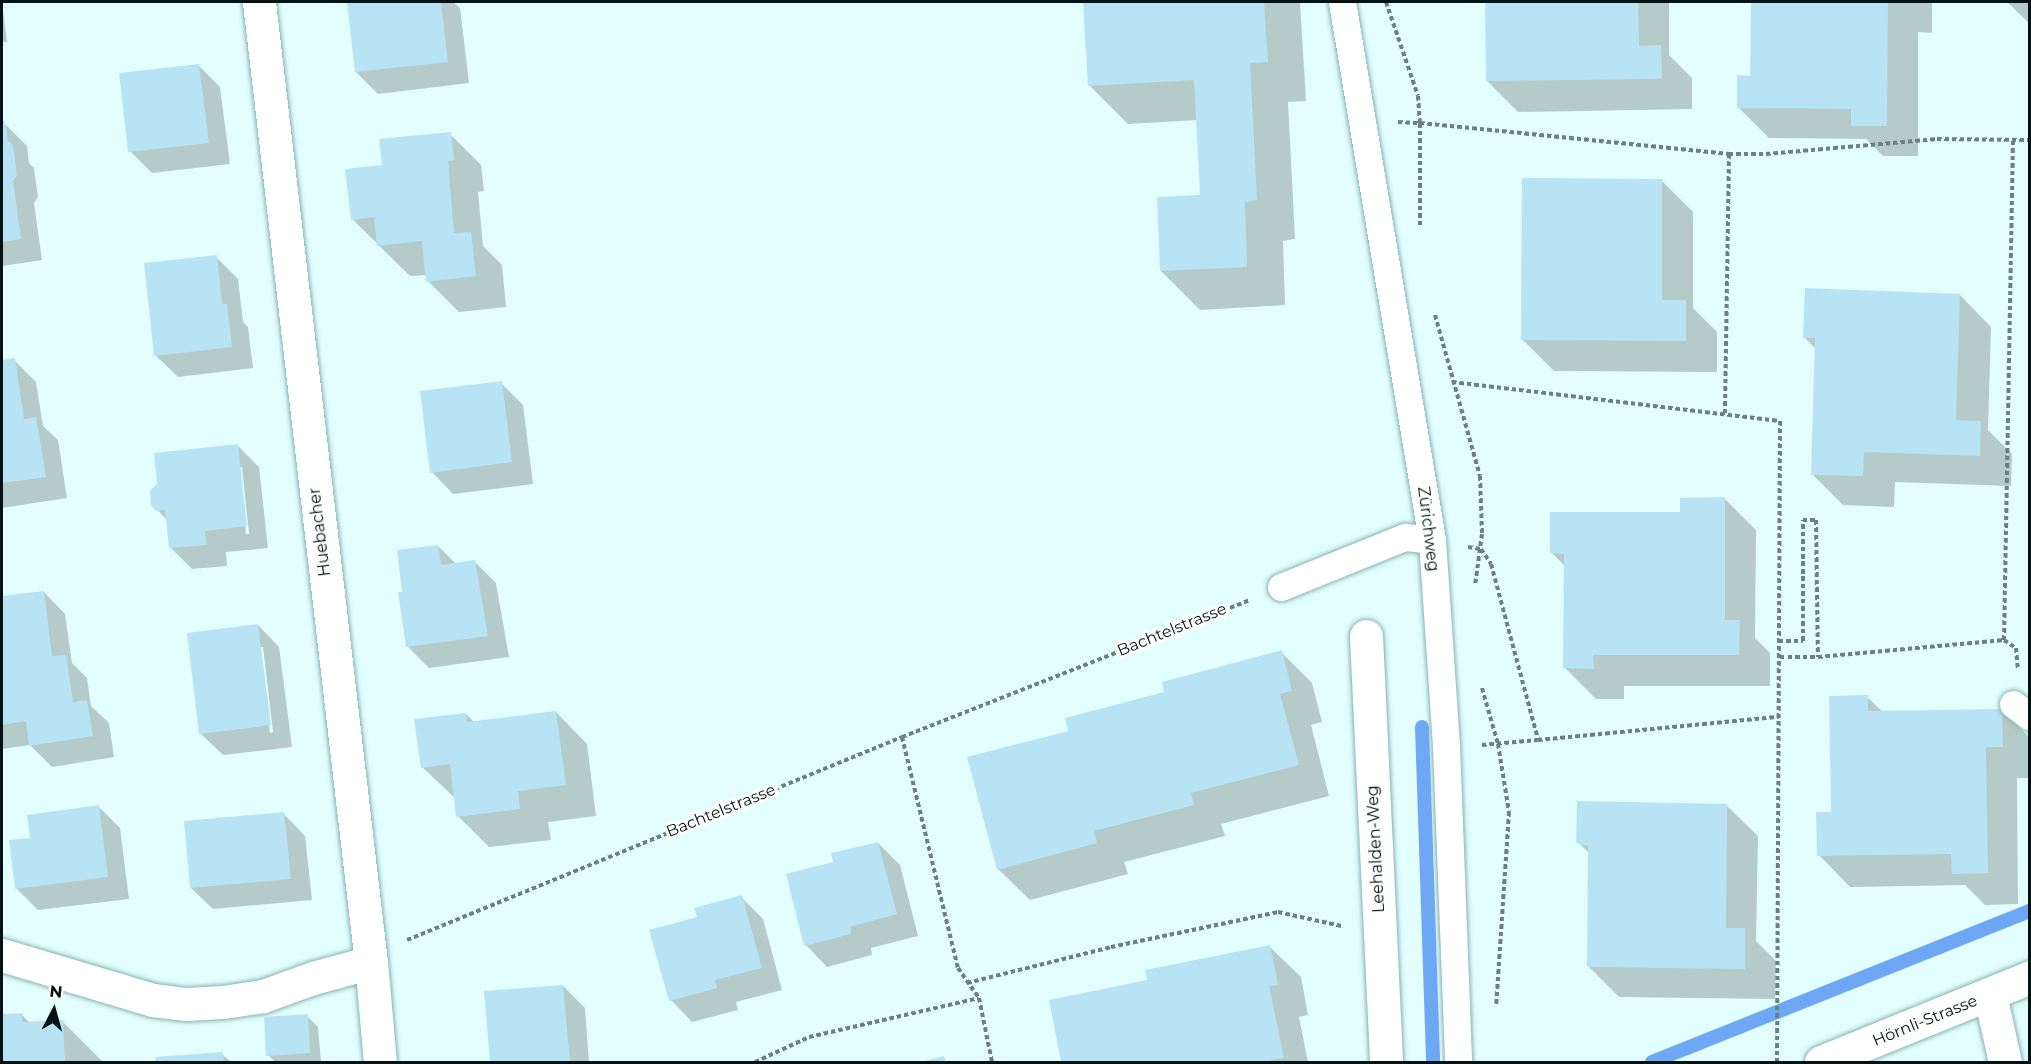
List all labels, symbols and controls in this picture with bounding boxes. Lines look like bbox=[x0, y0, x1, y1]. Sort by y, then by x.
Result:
street label: Zürichweg bbox=[1413, 485, 1443, 573]
street label: Huebacher bbox=[305, 486, 335, 578]
street label: Bachtelstrasse bbox=[1115, 599, 1229, 661]
street label: Bachtelstrasse bbox=[664, 780, 778, 842]
street label: Leehalden-Weg bbox=[1363, 785, 1389, 913]
north arrow bbox=[24, 980, 84, 1040]
text: N bbox=[49, 981, 63, 1002]
street label: Hörnli-Strasse bbox=[1870, 991, 1980, 1051]

